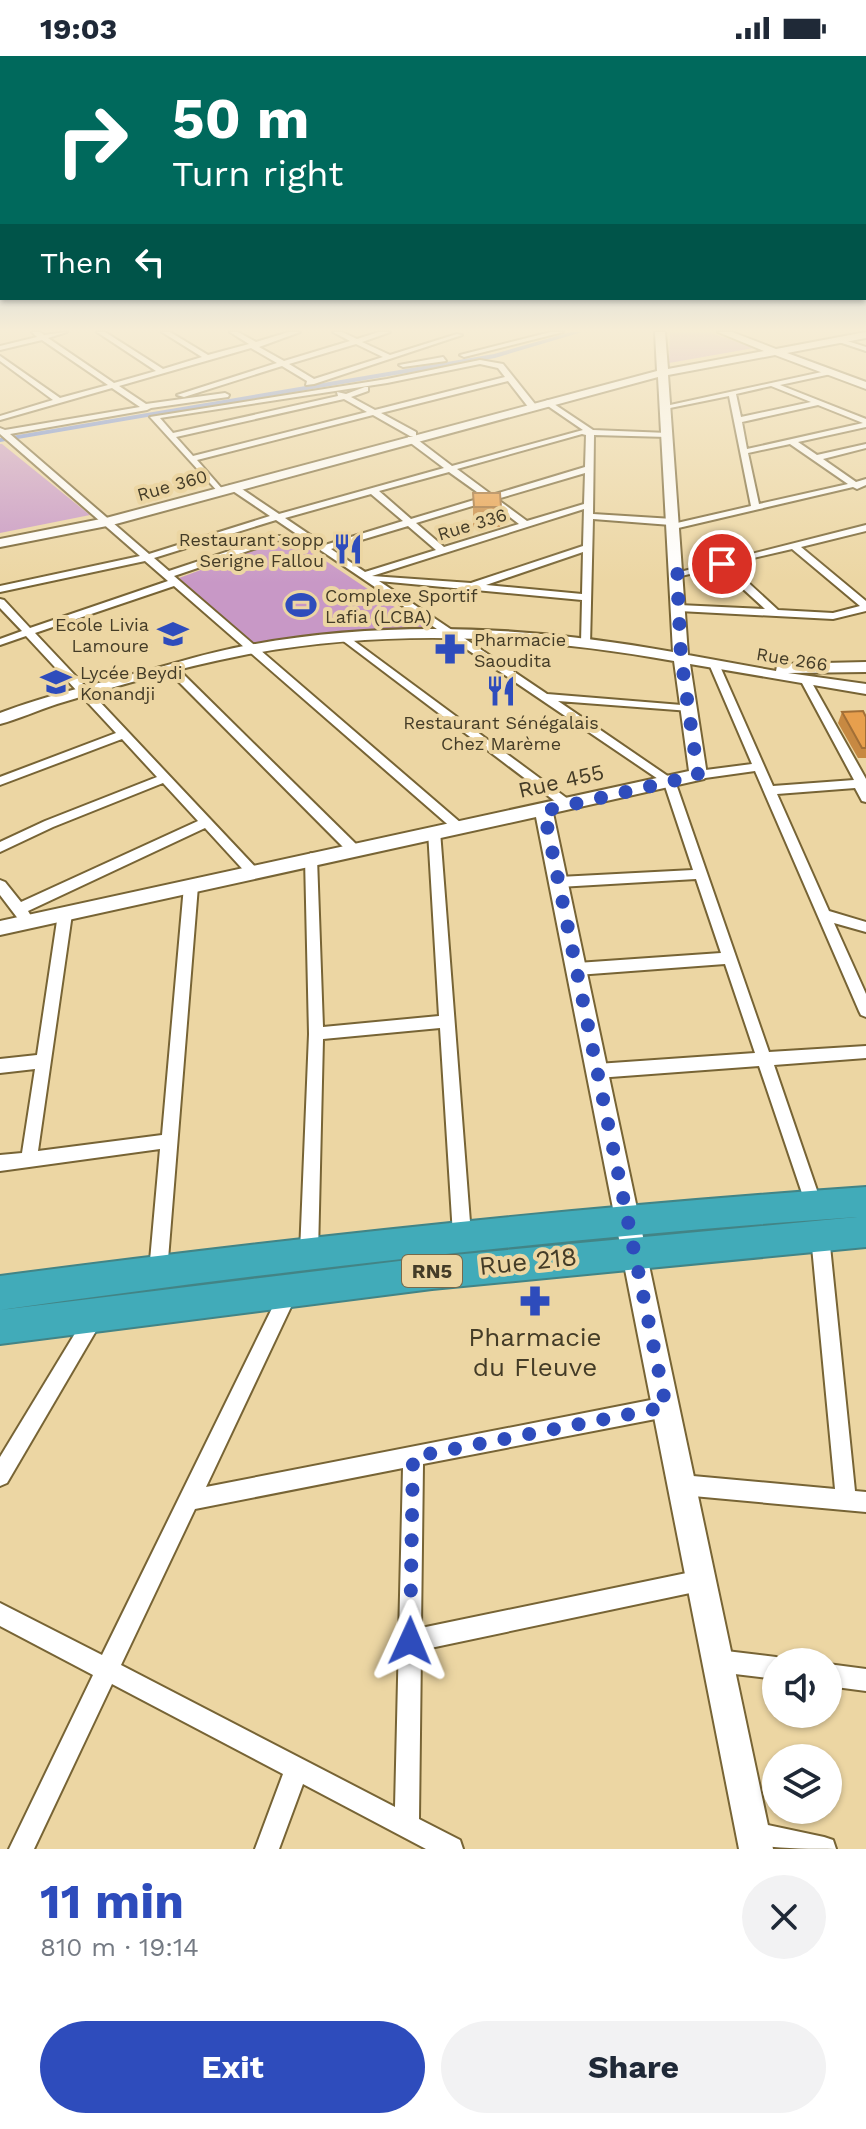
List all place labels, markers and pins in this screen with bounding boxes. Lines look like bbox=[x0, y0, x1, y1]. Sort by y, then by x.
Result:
place label: Restaurant sopp Serigne Fallou bbox=[179, 529, 324, 571]
pin bbox=[688, 530, 756, 598]
restaurant icon: Restaurant sopp Serigne Fallou bbox=[331, 532, 365, 566]
place label: Complexe Sportif Lafia (LCBA) bbox=[325, 585, 478, 627]
sports icon: Complexe Sportif Lafia (LCBA) bbox=[284, 588, 318, 622]
place label: Ecole Livia Lamoure bbox=[55, 614, 149, 656]
school or university icon: Ecole Livia Lamoure bbox=[156, 617, 190, 651]
place label: Pharmacie Saoudita bbox=[474, 629, 566, 671]
pharmacy icon: Pharmacie Saoudita bbox=[433, 632, 467, 666]
place label: Lycée Beydi Konandji bbox=[80, 662, 183, 704]
school or university icon: Lycée Beydi Konandji bbox=[39, 665, 73, 699]
restaurant icon: Restaurant Sénégalais Chez Marème bbox=[484, 674, 518, 708]
place label: Restaurant Sénégalais Chez Marème bbox=[403, 712, 599, 754]
pharmacy icon: Pharmacie du Fleuve bbox=[518, 1284, 552, 1318]
place label: Pharmacie du Fleuve bbox=[468, 1322, 602, 1382]

